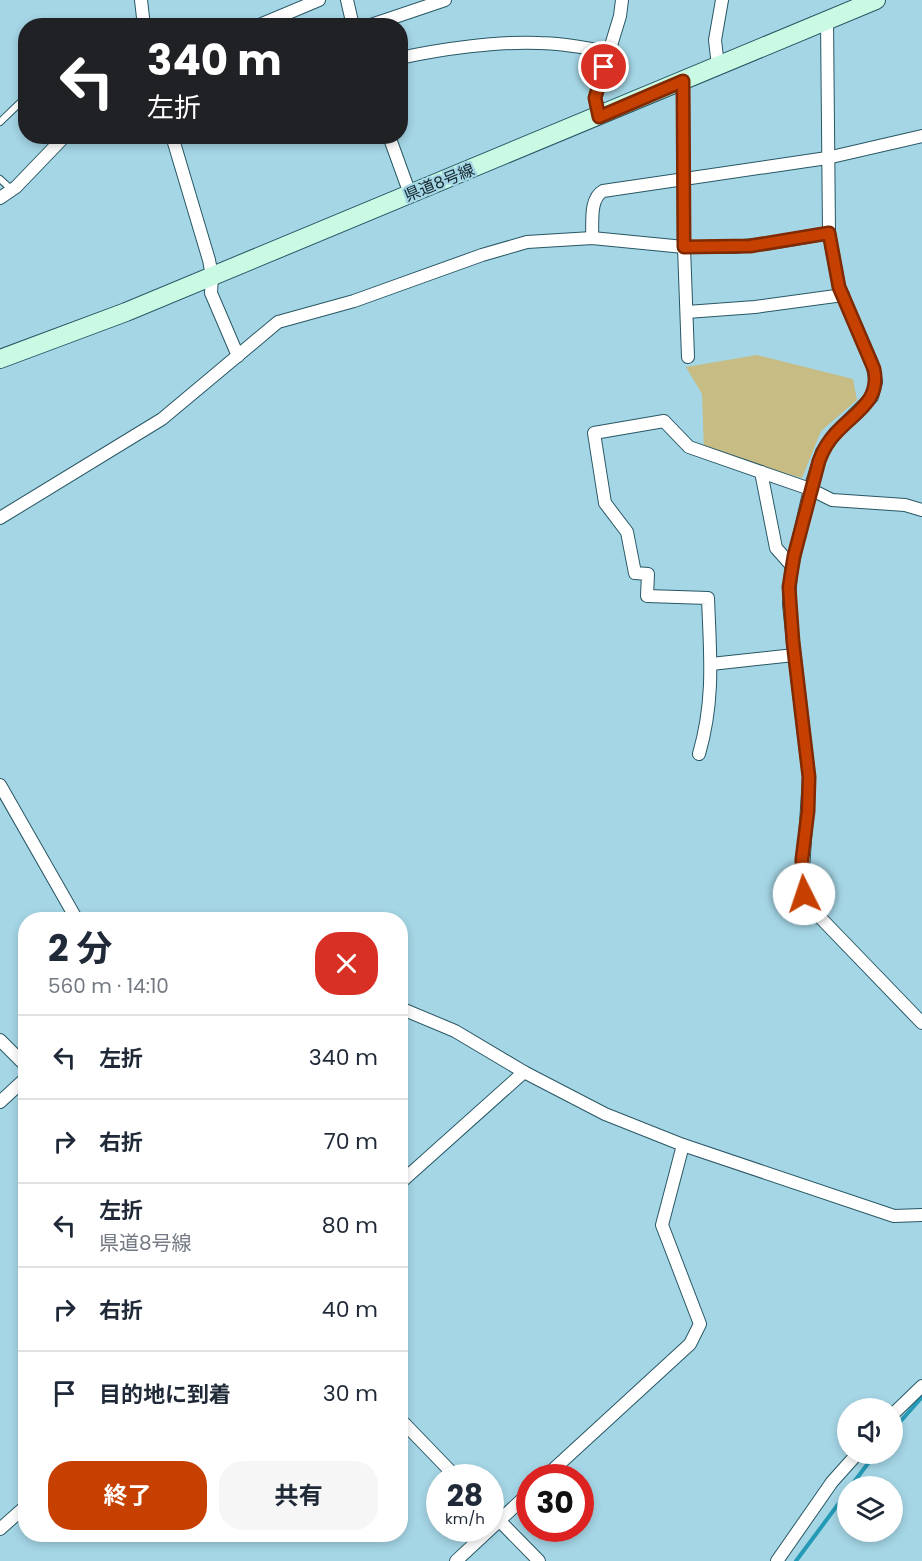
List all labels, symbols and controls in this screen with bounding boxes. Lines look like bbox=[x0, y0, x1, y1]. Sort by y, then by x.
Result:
text: 340 m bbox=[147, 31, 282, 90]
pin bbox=[578, 41, 629, 92]
icon: left bbox=[48, 42, 126, 120]
icon: arrive bbox=[587, 50, 620, 83]
text: 左折 bbox=[147, 89, 201, 126]
street label: 県道8号線 bbox=[401, 158, 478, 207]
position arrow bbox=[772, 862, 836, 926]
text: 2 分 bbox=[48, 923, 112, 974]
button: close bbox=[315, 932, 378, 995]
text: 560 m · 14:10 bbox=[48, 972, 169, 1000]
icon: left bbox=[48, 1041, 81, 1074]
text: 340 m bbox=[309, 1042, 378, 1073]
text: 左折 bbox=[99, 1043, 143, 1074]
icon: right bbox=[48, 1125, 81, 1158]
text: 70 m bbox=[324, 1126, 378, 1157]
text: 右折 bbox=[99, 1127, 143, 1158]
text: 左折 bbox=[99, 1195, 143, 1226]
icon: left bbox=[48, 1209, 81, 1242]
text: 80 m bbox=[322, 1210, 378, 1241]
text: 県道8号線 bbox=[99, 1229, 192, 1257]
icon: right bbox=[48, 1293, 81, 1326]
text: 40 m bbox=[322, 1294, 378, 1325]
text: 右折 bbox=[99, 1295, 143, 1326]
icon: arrive bbox=[48, 1377, 81, 1410]
text: 30 m bbox=[323, 1378, 378, 1409]
text: 目的地に到着 bbox=[99, 1379, 231, 1410]
map controls bbox=[837, 1398, 903, 1542]
button: sound bbox=[837, 1398, 903, 1464]
button: 終了 bbox=[48, 1461, 207, 1530]
button: 共有 bbox=[219, 1461, 378, 1530]
speed limit sign: 30 bbox=[516, 1464, 594, 1542]
text: 28 bbox=[447, 1474, 483, 1517]
button: layers bbox=[837, 1476, 903, 1542]
text: km/h bbox=[445, 1508, 485, 1529]

